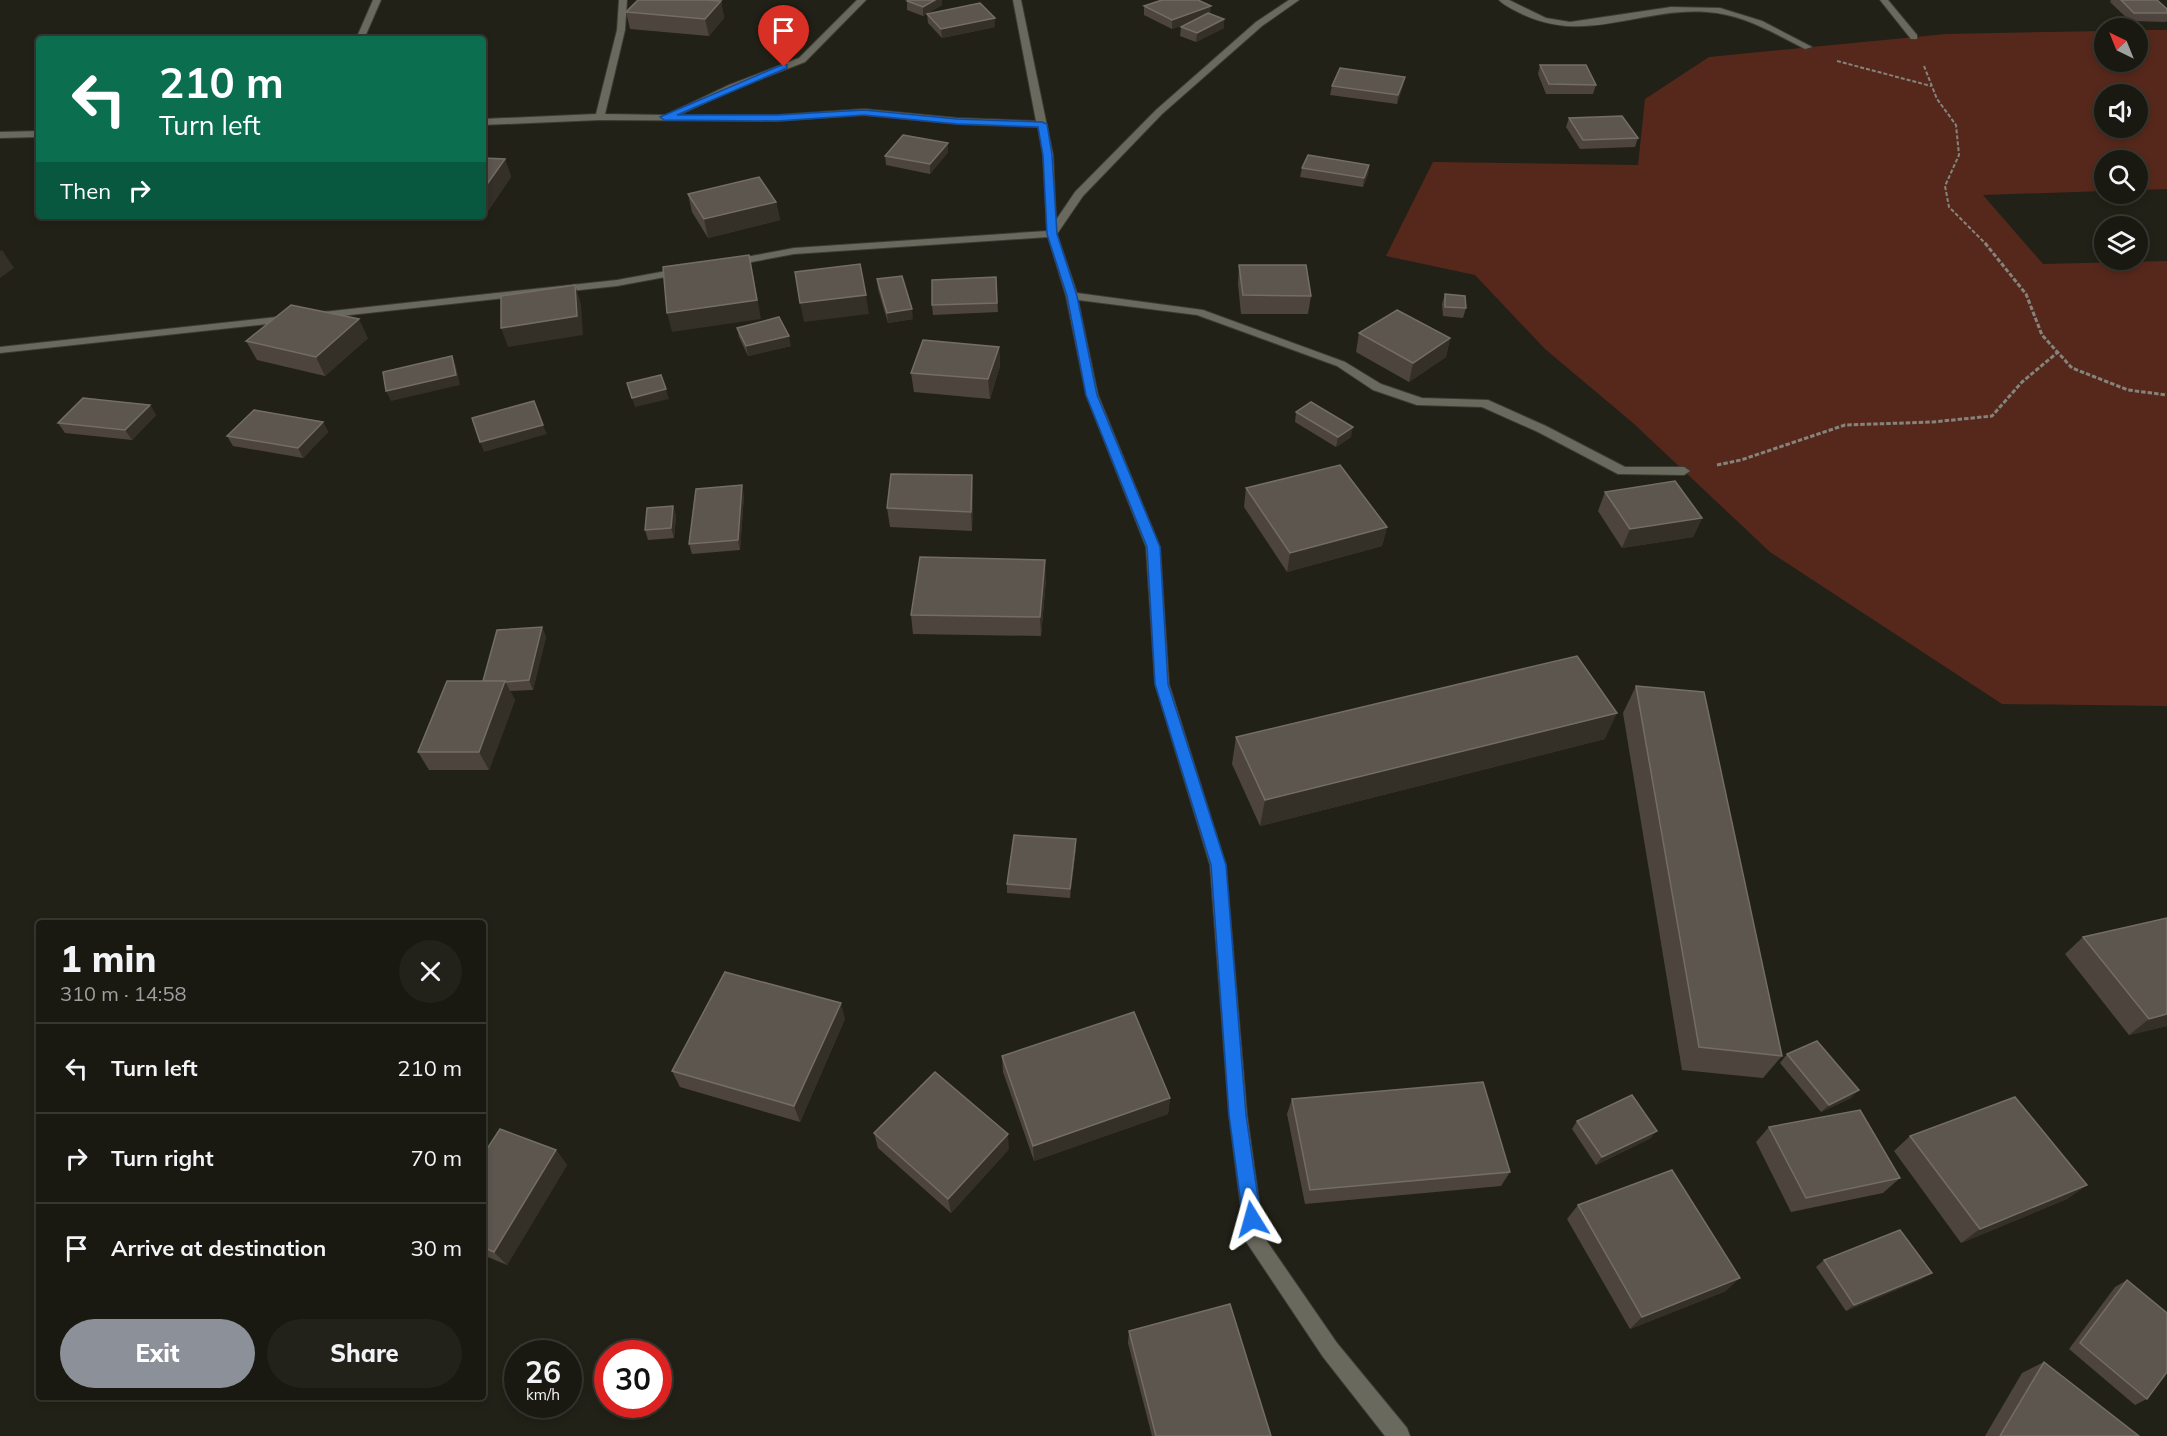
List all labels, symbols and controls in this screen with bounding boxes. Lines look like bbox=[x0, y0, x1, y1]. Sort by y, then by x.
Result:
pin bbox=[758, 5, 809, 67]
icon: arrive bbox=[767, 14, 800, 47]
north arrow bbox=[2094, 18, 2148, 72]
map controls bbox=[2094, 18, 2148, 270]
text: 210 m bbox=[159, 56, 284, 109]
icon: left bbox=[60, 60, 138, 138]
button: sound bbox=[2094, 84, 2148, 138]
text: Turn left bbox=[159, 108, 261, 142]
button: search bbox=[2094, 150, 2148, 204]
icon: right bbox=[123, 174, 156, 207]
text: Then bbox=[60, 177, 111, 205]
button: layers bbox=[2094, 216, 2148, 270]
text: 1 min bbox=[60, 936, 156, 981]
button: close bbox=[399, 940, 462, 1003]
text: 310 m · 14:58 bbox=[60, 981, 186, 1006]
icon: left bbox=[60, 1052, 93, 1085]
text: Turn left bbox=[111, 1054, 198, 1082]
text: 210 m bbox=[397, 1054, 462, 1082]
icon: right bbox=[60, 1142, 93, 1175]
text: Turn right bbox=[111, 1144, 214, 1172]
text: 70 m bbox=[411, 1144, 462, 1172]
position arrow bbox=[1220, 1187, 1284, 1251]
icon: arrive bbox=[60, 1232, 93, 1265]
text: Arrive at destination bbox=[111, 1234, 326, 1262]
text: 30 m bbox=[411, 1234, 462, 1262]
button: Exit bbox=[60, 1319, 255, 1388]
button: Share bbox=[267, 1319, 462, 1388]
speed limit sign: 30 bbox=[594, 1340, 672, 1418]
text: 26 bbox=[525, 1353, 561, 1391]
text: km/h bbox=[526, 1385, 560, 1404]

